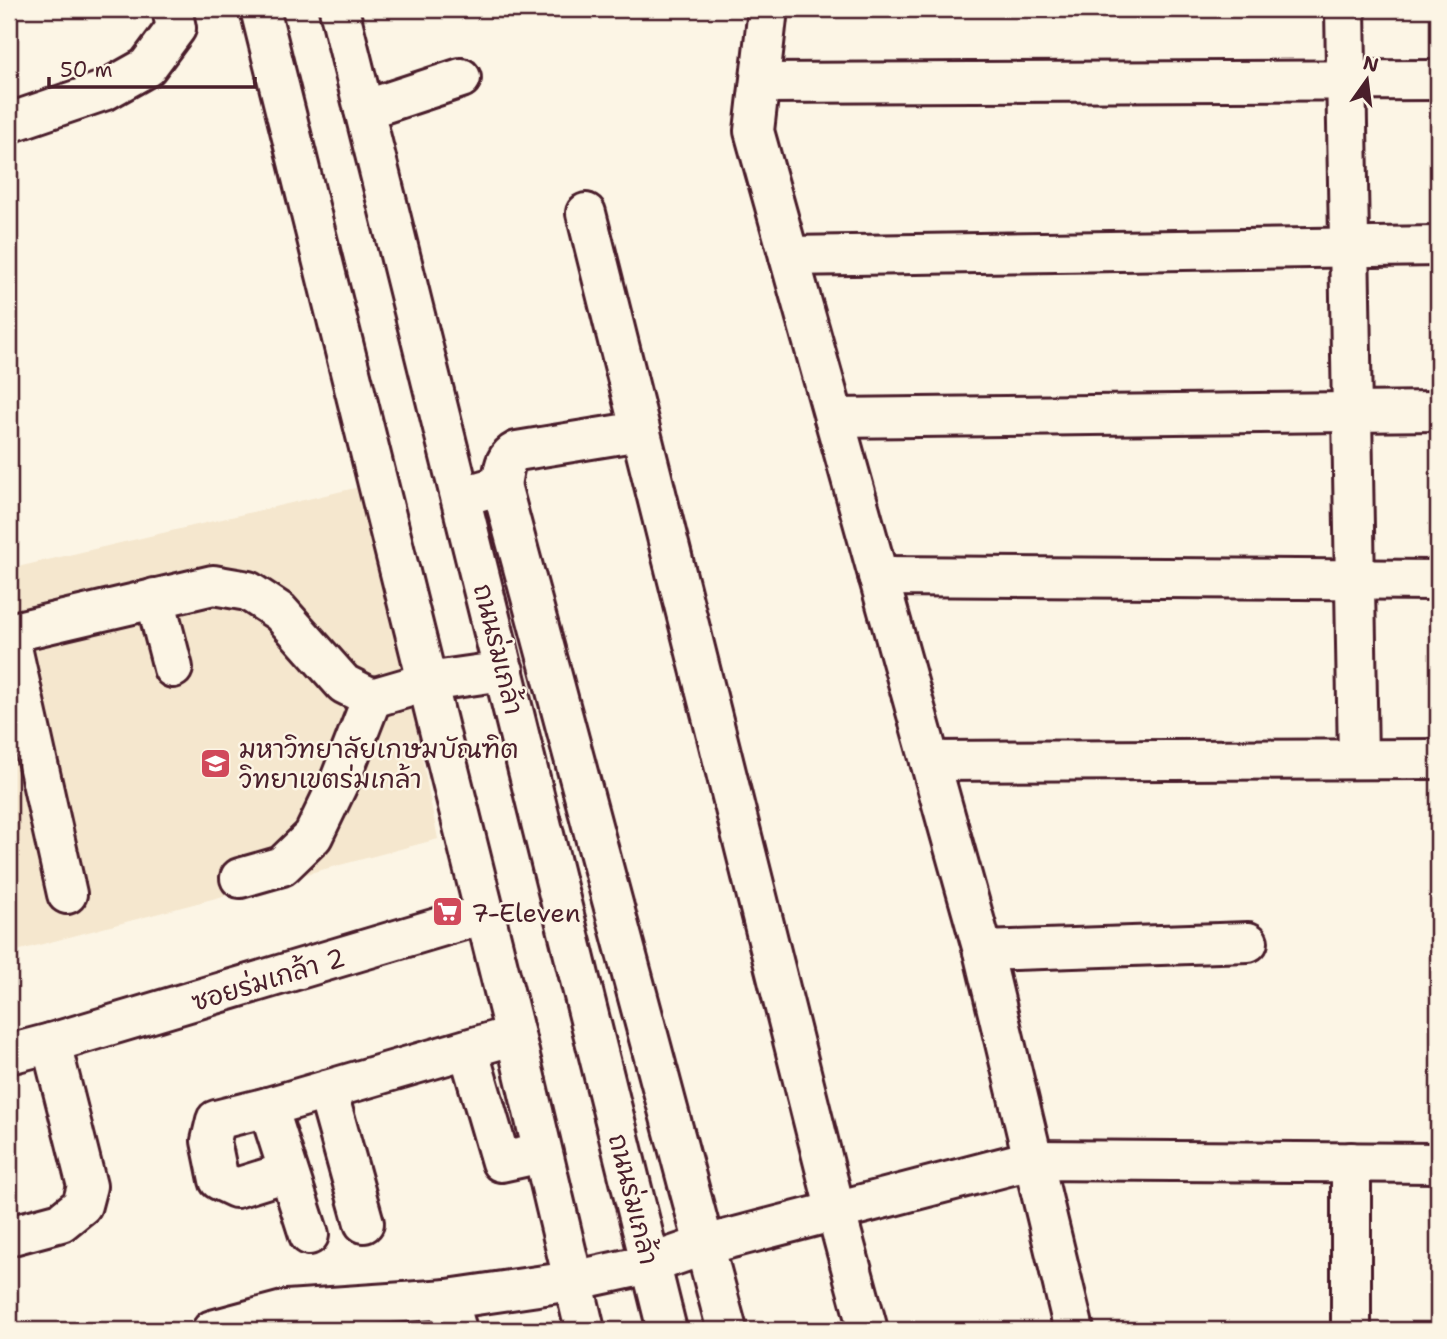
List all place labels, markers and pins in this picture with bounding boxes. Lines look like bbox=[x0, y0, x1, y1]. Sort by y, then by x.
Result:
place label: มหาวิทยาลัยเกษมบัณฑิต วิทยาเขตร่มเกล้า bbox=[239, 731, 519, 796]
school or university icon: มหาวิทยาลัยเกษมบัณฑิต วิทยาเขตร่มเกล้า bbox=[199, 746, 233, 780]
supermarket icon: 7-Eleven bbox=[431, 895, 465, 929]
place label: 7-Eleven bbox=[471, 895, 581, 930]

